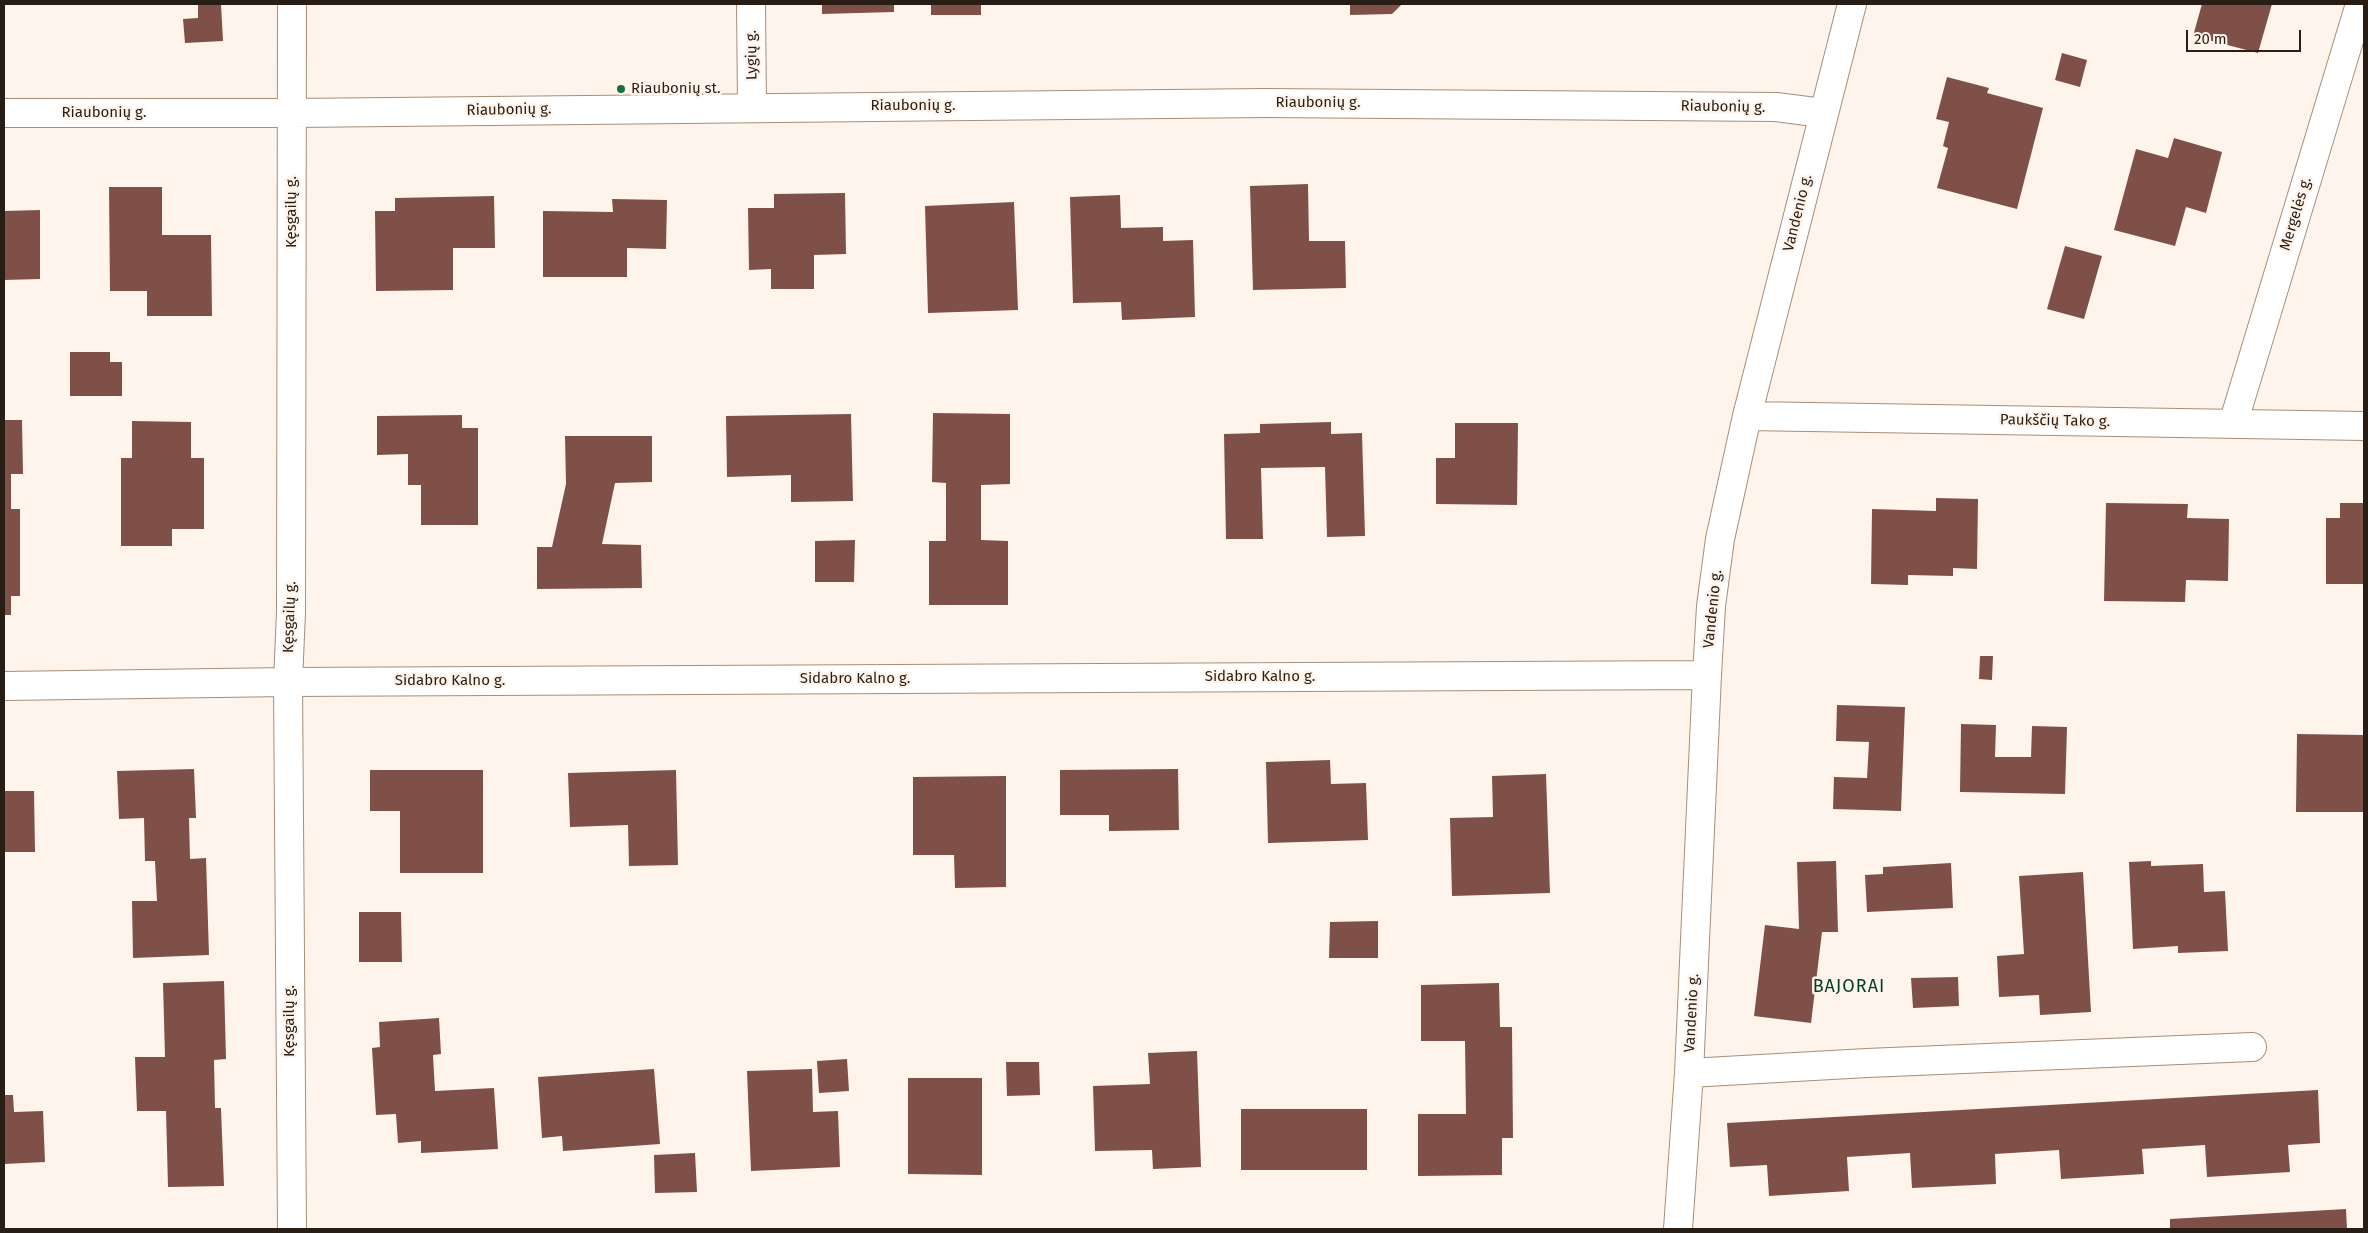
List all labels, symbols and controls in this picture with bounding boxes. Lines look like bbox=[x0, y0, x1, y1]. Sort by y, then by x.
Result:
scale bar bbox=[2188, 20, 2303, 52]
street label: Lygių g. bbox=[743, 30, 761, 80]
text: 20 m bbox=[2194, 30, 2227, 48]
place label: Riaubonių st. bbox=[631, 80, 721, 98]
marker: Riaubonių st. bbox=[615, 83, 627, 95]
street label: Riaubonių g. bbox=[1276, 94, 1360, 112]
street label: Riaubonių g. bbox=[871, 97, 955, 115]
street label: Riaubonių g. bbox=[1680, 97, 1766, 117]
street label: Riaubonių g. bbox=[466, 100, 552, 120]
street label: Riaubonių g. bbox=[62, 104, 146, 122]
street label: Vandenio g. bbox=[1780, 173, 1816, 253]
street label: Mergelės g. bbox=[2276, 175, 2316, 253]
street label: Kęsgailų g. bbox=[283, 176, 301, 248]
street label: Paukščių Tako g. bbox=[2000, 411, 2110, 431]
street label: Vandenio g. bbox=[1700, 569, 1726, 649]
street label: Kęsgailų g. bbox=[280, 581, 300, 653]
street label: Sidabro Kalno g. bbox=[1205, 668, 1315, 686]
street label: Sidabro Kalno g. bbox=[800, 670, 910, 688]
street label: Sidabro Kalno g. bbox=[395, 672, 505, 690]
street label: Vandenio g. bbox=[1681, 973, 1703, 1053]
district label: BAJORAI bbox=[1812, 976, 1886, 998]
street label: Kęsgailų g. bbox=[281, 985, 299, 1057]

